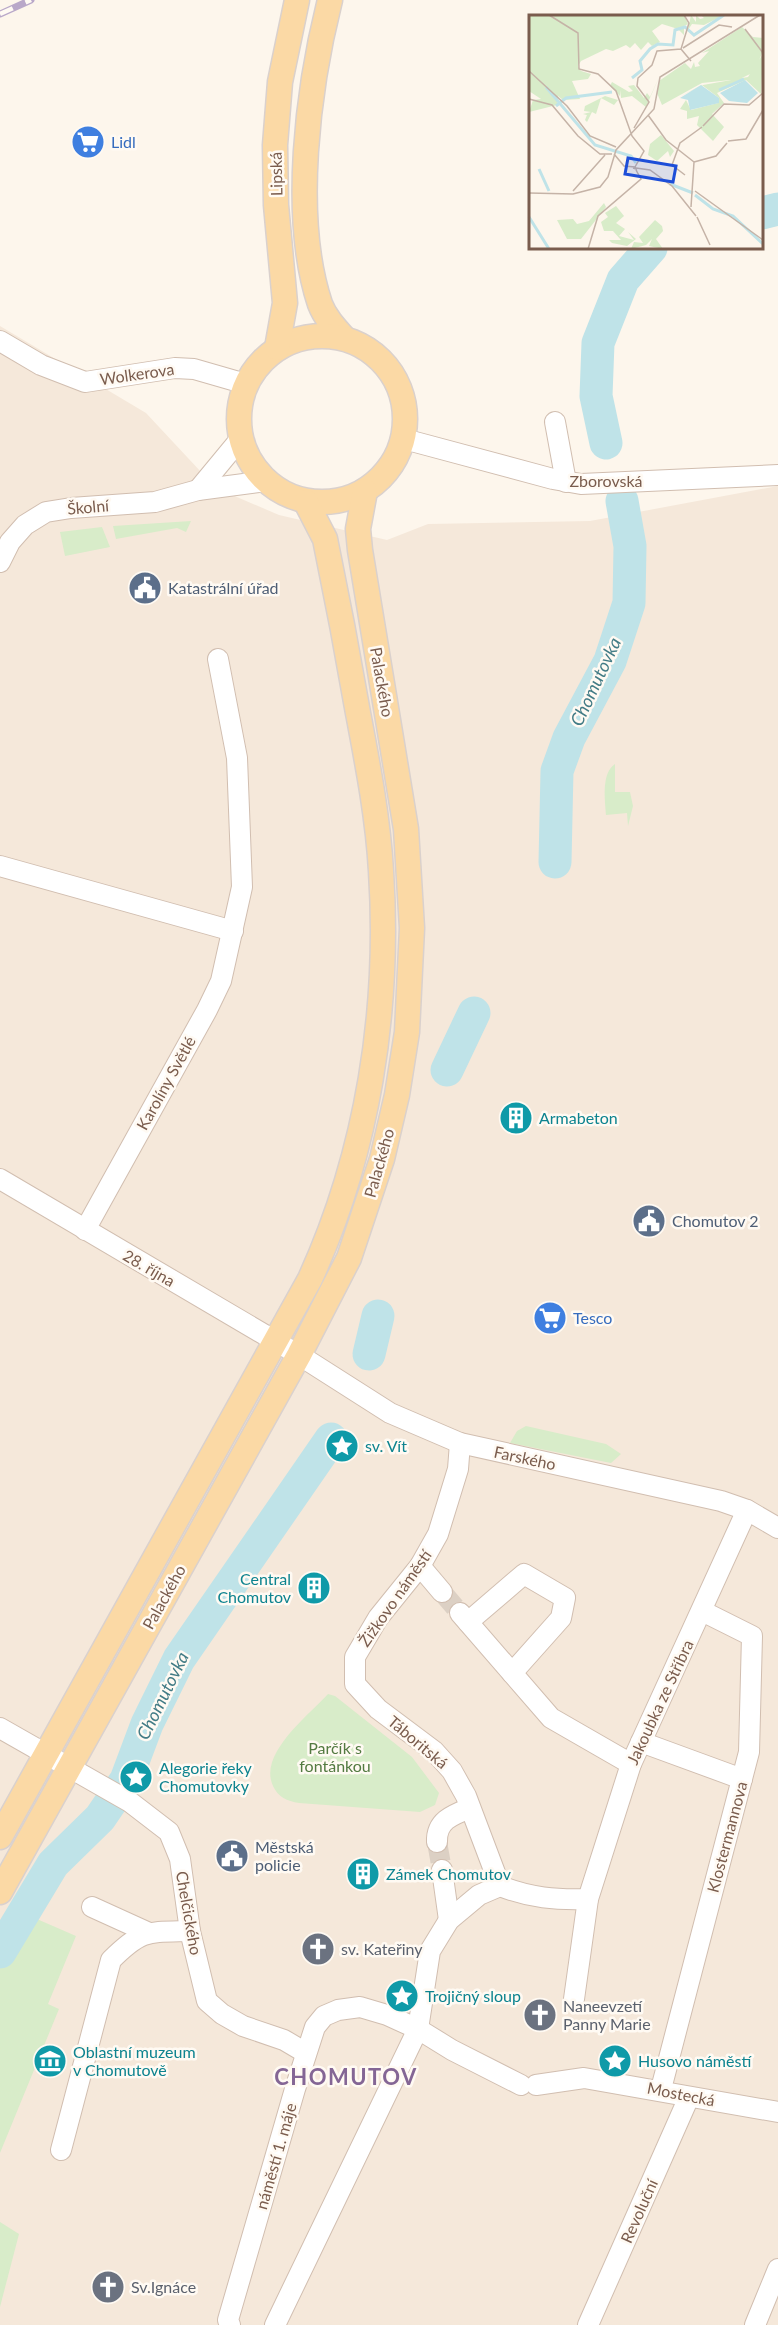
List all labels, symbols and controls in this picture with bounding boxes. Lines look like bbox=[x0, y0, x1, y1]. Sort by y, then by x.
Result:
inset map bbox=[529, 15, 763, 249]
supermarket icon: Lidl bbox=[70, 124, 106, 160]
place label: Lidl bbox=[111, 132, 136, 151]
street label: Lipská bbox=[266, 152, 285, 196]
street label: Wolkerova bbox=[98, 359, 175, 388]
street label: Zborovská bbox=[569, 471, 643, 490]
street label: Školní bbox=[66, 495, 111, 518]
public building icon: Katastrální úřad bbox=[127, 570, 163, 606]
place label: Katastrální úřad bbox=[168, 578, 279, 597]
water label: Chomutovka bbox=[565, 634, 625, 729]
street label: Palackého bbox=[367, 645, 398, 718]
street label: Karolíny Světlé bbox=[132, 1033, 199, 1133]
building icon: Armabeton bbox=[498, 1100, 534, 1136]
place label: Armabeton bbox=[539, 1108, 618, 1127]
street label: Palackého bbox=[360, 1126, 397, 1200]
public building icon: Chomutov 2 bbox=[631, 1203, 667, 1239]
place label: Chomutov 2 bbox=[672, 1211, 759, 1230]
street label: 28. října bbox=[120, 1245, 179, 1290]
supermarket icon: Tesco bbox=[532, 1300, 568, 1336]
place label: Tesco bbox=[573, 1308, 612, 1327]
place icon: sv. Vít bbox=[324, 1428, 360, 1464]
place label: sv. Vít bbox=[365, 1436, 407, 1455]
street label: Farského bbox=[492, 1442, 558, 1473]
street label: Žižkovo náměstí bbox=[354, 1545, 436, 1650]
street label: Palackého bbox=[138, 1561, 189, 1632]
place label: Central Chomutov bbox=[217, 1569, 292, 1606]
building icon: Central Chomutov bbox=[296, 1570, 332, 1606]
street label: Jakoubka ze Stříbra bbox=[622, 1636, 697, 1767]
water label: Chomutovka bbox=[131, 1648, 193, 1743]
street label: Táboritská bbox=[385, 1711, 452, 1772]
park label: Parčík s fontánkou bbox=[299, 1738, 371, 1775]
place label: Alegorie řeky Chomutovky bbox=[159, 1758, 253, 1795]
place icon: Alegorie řeky Chomutovky bbox=[118, 1759, 154, 1795]
street label: Klostermannova bbox=[703, 1779, 750, 1894]
place label: Městská policie bbox=[255, 1837, 314, 1874]
public building icon: Městská policie bbox=[214, 1838, 250, 1874]
building icon: Zámek Chomutov bbox=[345, 1856, 381, 1892]
place label: Zámek Chomutov bbox=[386, 1864, 512, 1883]
street label: Chelčického bbox=[173, 1869, 206, 1956]
church icon: sv. Kateřiny bbox=[300, 1931, 336, 1967]
place label: sv. Kateřiny bbox=[341, 1939, 423, 1958]
place icon: Trojičný sloup bbox=[384, 1978, 420, 2014]
place label: Trojičný sloup bbox=[425, 1986, 521, 2005]
place label: Naneevzetí Panny Marie bbox=[563, 1996, 651, 2033]
church icon: Naneevzetí Panny Marie bbox=[522, 1997, 558, 2033]
place label: Oblastní muzeum v Chomutově bbox=[73, 2042, 196, 2079]
museum icon: Oblastní muzeum v Chomutově bbox=[32, 2043, 68, 2079]
place icon: Husovo náměstí bbox=[597, 2043, 633, 2079]
place label: Husovo náměstí bbox=[638, 2051, 752, 2070]
district label: CHOMUTOV bbox=[274, 2063, 418, 2090]
street label: Mostecká bbox=[646, 2078, 717, 2109]
street label: náměstí 1. máje bbox=[251, 2100, 300, 2211]
street label: Revoluční bbox=[616, 2175, 662, 2246]
church icon: Sv.Ignáce bbox=[90, 2269, 126, 2305]
place label: Sv.Ignáce bbox=[131, 2277, 196, 2296]

